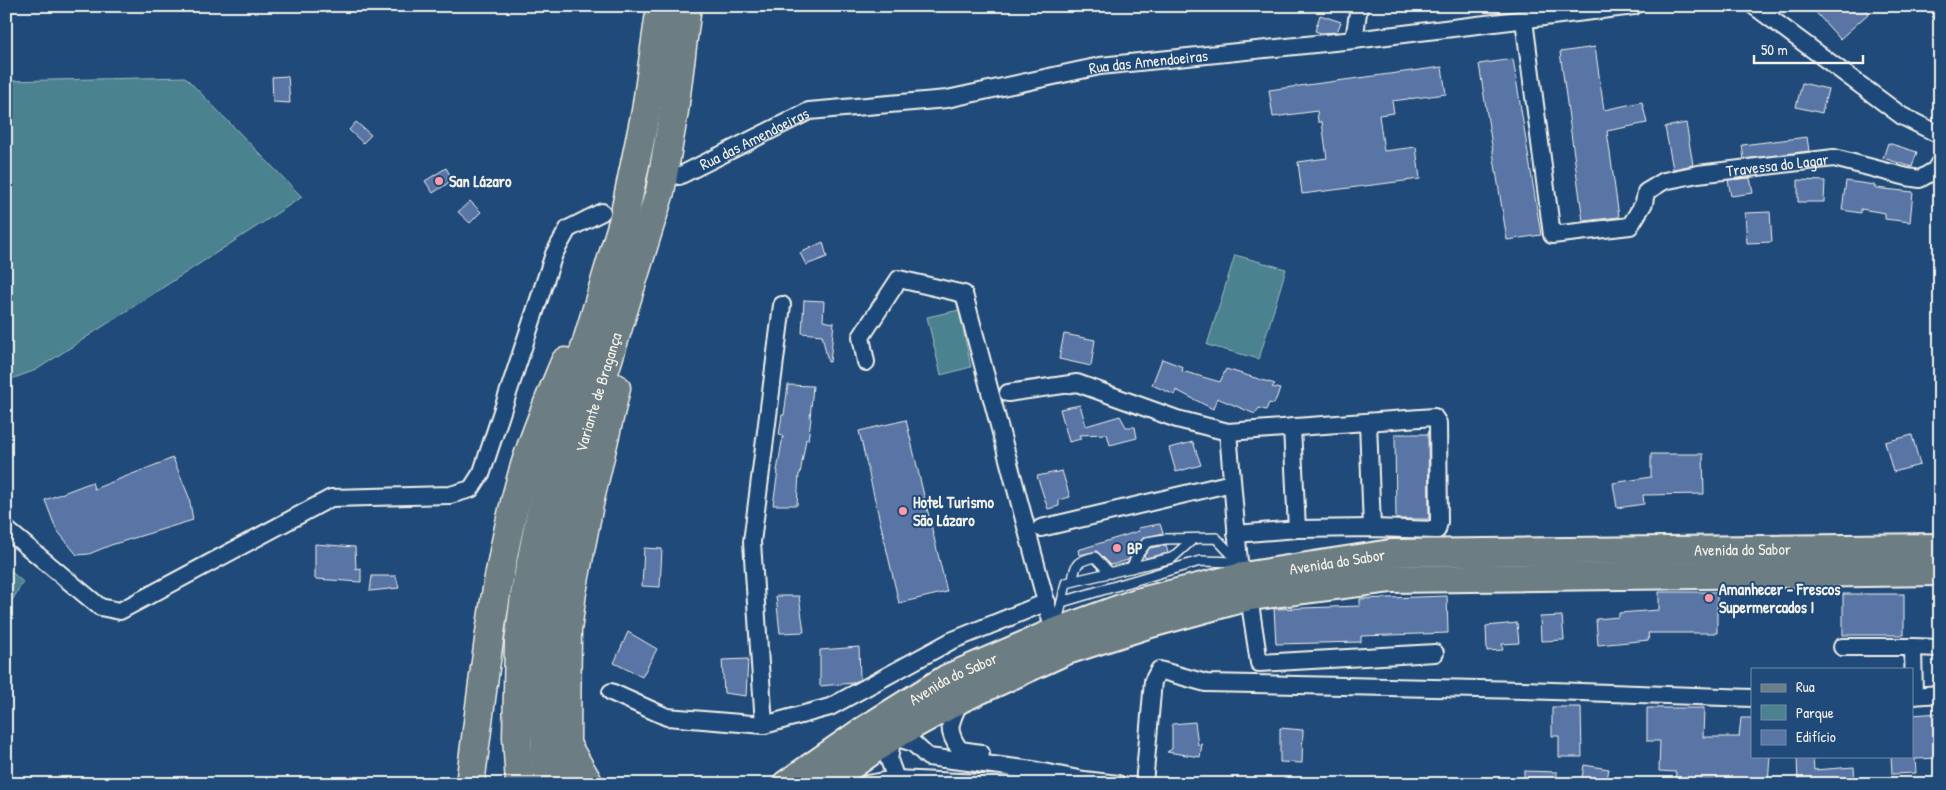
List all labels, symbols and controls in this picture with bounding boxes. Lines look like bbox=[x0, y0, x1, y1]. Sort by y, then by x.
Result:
scale bar bbox=[1754, 32, 1862, 64]
text: 50 m bbox=[1761, 39, 1788, 60]
street label: Rua das Amendoeiras bbox=[1087, 44, 1209, 79]
street label: Rua das Amendoeiras bbox=[696, 102, 813, 175]
street label: Travessa do Lagar bbox=[1725, 148, 1830, 182]
place label: San Lázaro bbox=[449, 170, 512, 192]
marker: San Lázaro bbox=[433, 175, 445, 187]
street label: Variante de Bragança bbox=[570, 330, 627, 455]
place label: Hotel Turismo São Lázaro bbox=[913, 491, 994, 531]
marker: Hotel Turismo São Lázaro bbox=[897, 505, 909, 517]
place label: BP bbox=[1127, 537, 1143, 559]
street label: Avenida do Sabor bbox=[1694, 538, 1791, 561]
marker: BP bbox=[1111, 542, 1123, 554]
street label: Avenida do Sabor bbox=[1288, 543, 1387, 580]
place label: Amanhecer - Frescos Supermercados I bbox=[1719, 578, 1841, 619]
marker: Amanhecer - Frescos Supermercados I bbox=[1703, 592, 1715, 604]
street label: Avenida do Sabor bbox=[904, 647, 1001, 710]
legend bbox=[1751, 668, 1914, 758]
text: Rua bbox=[1796, 676, 1815, 697]
text: Parque bbox=[1796, 702, 1834, 723]
text: Edifício bbox=[1796, 726, 1836, 747]

